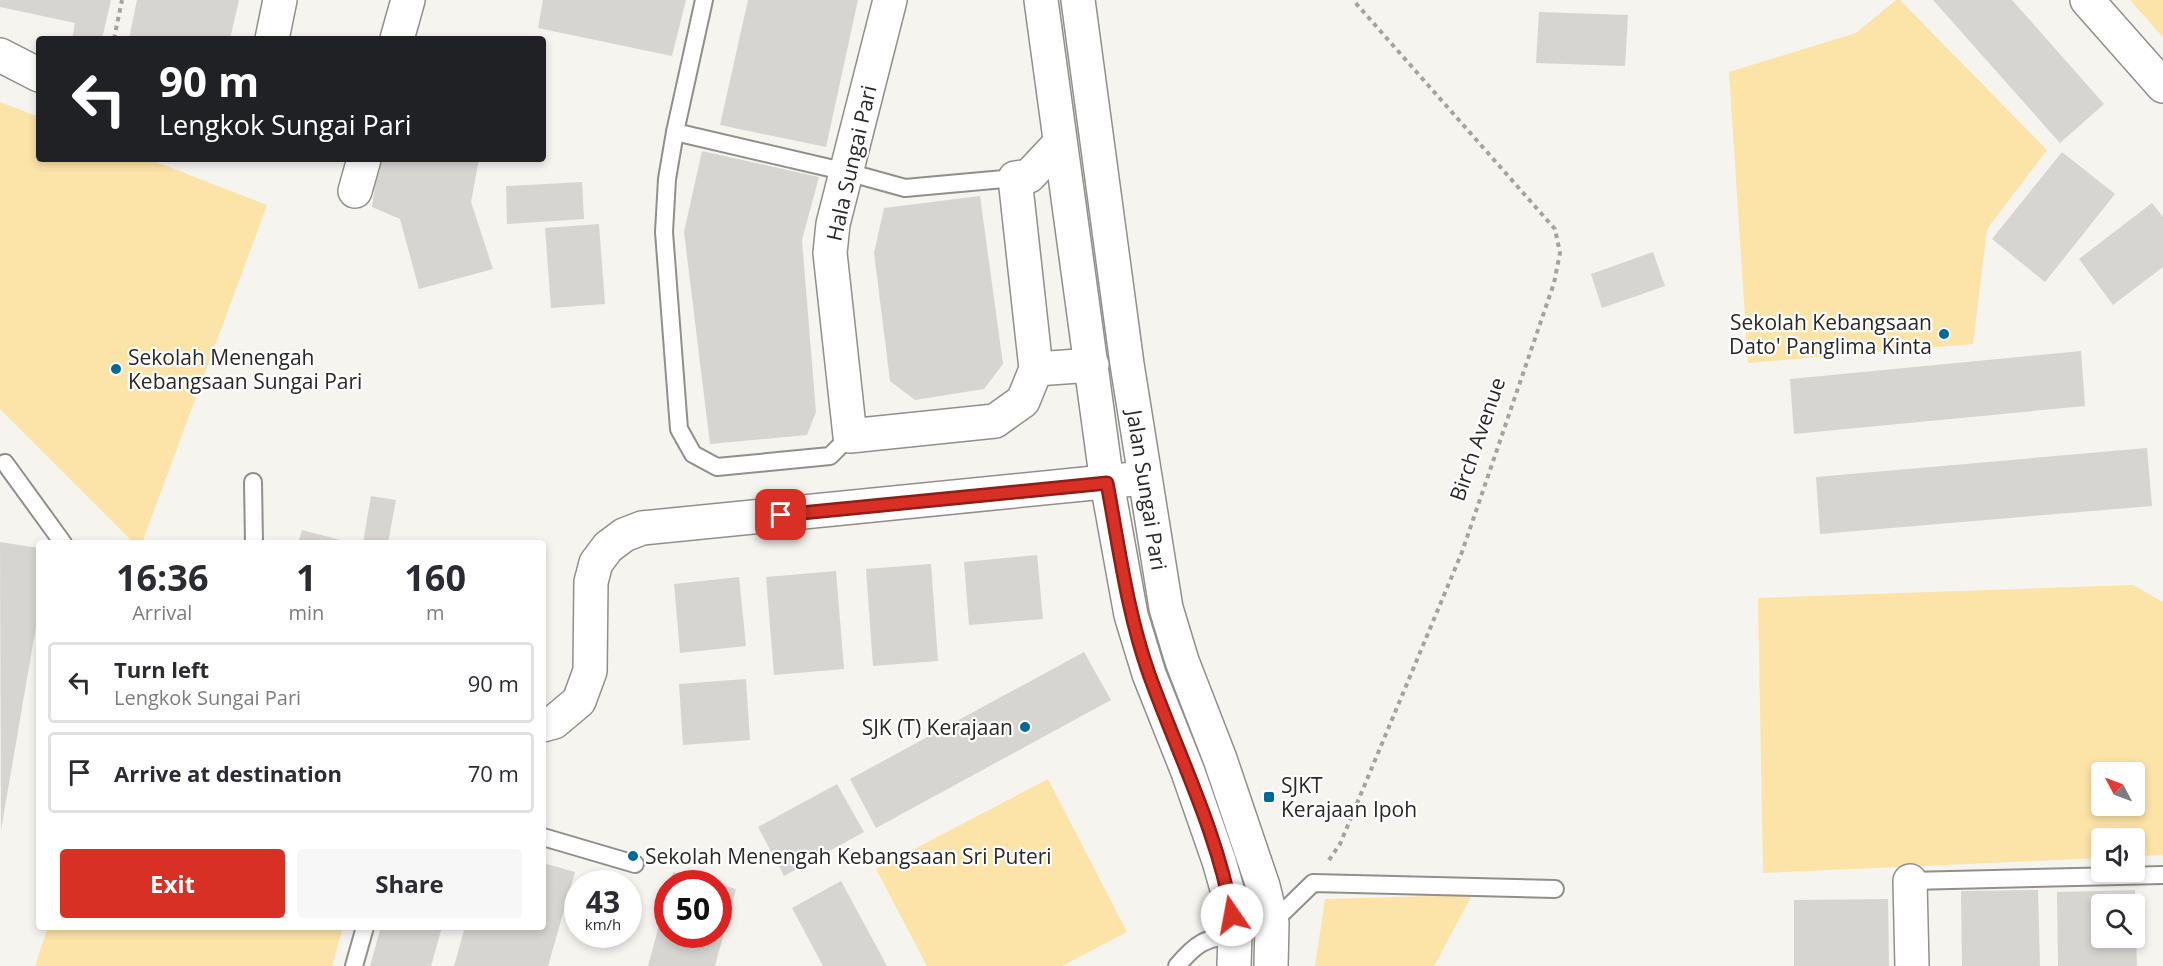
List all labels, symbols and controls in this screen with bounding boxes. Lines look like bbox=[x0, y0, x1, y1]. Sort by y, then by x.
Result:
text: 90 m bbox=[159, 52, 259, 109]
icon: left bbox=[60, 60, 138, 138]
street label: Hala Sungai Pari bbox=[819, 82, 883, 244]
text: Lengkok Sungai Pari bbox=[159, 106, 412, 143]
place label: Sekolah Kebangsaan Dato' Panglima Kinta bbox=[1729, 308, 1932, 360]
marker: Sekolah Kebangsaan Dato' Panglima Kinta bbox=[1937, 327, 1951, 341]
place label: Sekolah Menengah Kebangsaan Sungai Pari bbox=[128, 343, 362, 395]
marker: Sekolah Menengah Kebangsaan Sungai Pari bbox=[109, 362, 123, 376]
street label: Birch Avenue bbox=[1443, 373, 1511, 505]
street label: Jalan Sungai Pari bbox=[1120, 406, 1173, 572]
pin bbox=[755, 489, 806, 540]
icon: arrive bbox=[764, 498, 797, 531]
text: 16:36 bbox=[116, 553, 209, 602]
text: 1 bbox=[296, 553, 317, 602]
text: 160 bbox=[404, 553, 466, 602]
text: Arrival bbox=[132, 599, 192, 626]
text: min bbox=[288, 599, 324, 626]
text: m bbox=[426, 599, 444, 626]
text: Turn left bbox=[114, 654, 209, 684]
icon: left bbox=[63, 666, 96, 699]
text: 90 m bbox=[468, 668, 519, 698]
text: Lengkok Sungai Pari bbox=[114, 684, 301, 711]
place label: SJK (T) Kerajaan bbox=[862, 713, 1013, 741]
marker: SJK (T) Kerajaan bbox=[1018, 720, 1032, 734]
icon: arrive bbox=[63, 756, 96, 789]
text: Arrive at destination bbox=[114, 758, 342, 788]
text: 70 m bbox=[468, 758, 519, 788]
north arrow bbox=[2091, 762, 2145, 816]
map controls bbox=[2091, 762, 2145, 948]
place label: SJKT Kerajaan Ipoh bbox=[1281, 771, 1417, 823]
marker: SJKT Kerajaan Ipoh bbox=[1262, 790, 1276, 804]
button: sound bbox=[2091, 828, 2145, 882]
place label: Sekolah Menengah Kebangsaan Sri Puteri bbox=[645, 842, 1052, 870]
button: Exit bbox=[60, 849, 285, 918]
button: Share bbox=[297, 849, 522, 918]
marker: Sekolah Menengah Kebangsaan Sri Puteri bbox=[626, 849, 640, 863]
speed limit sign: 50 bbox=[654, 870, 732, 948]
text: 43 bbox=[586, 881, 620, 922]
position arrow bbox=[1200, 883, 1264, 947]
button: search bbox=[2091, 894, 2145, 948]
text: km/h bbox=[585, 914, 621, 934]

